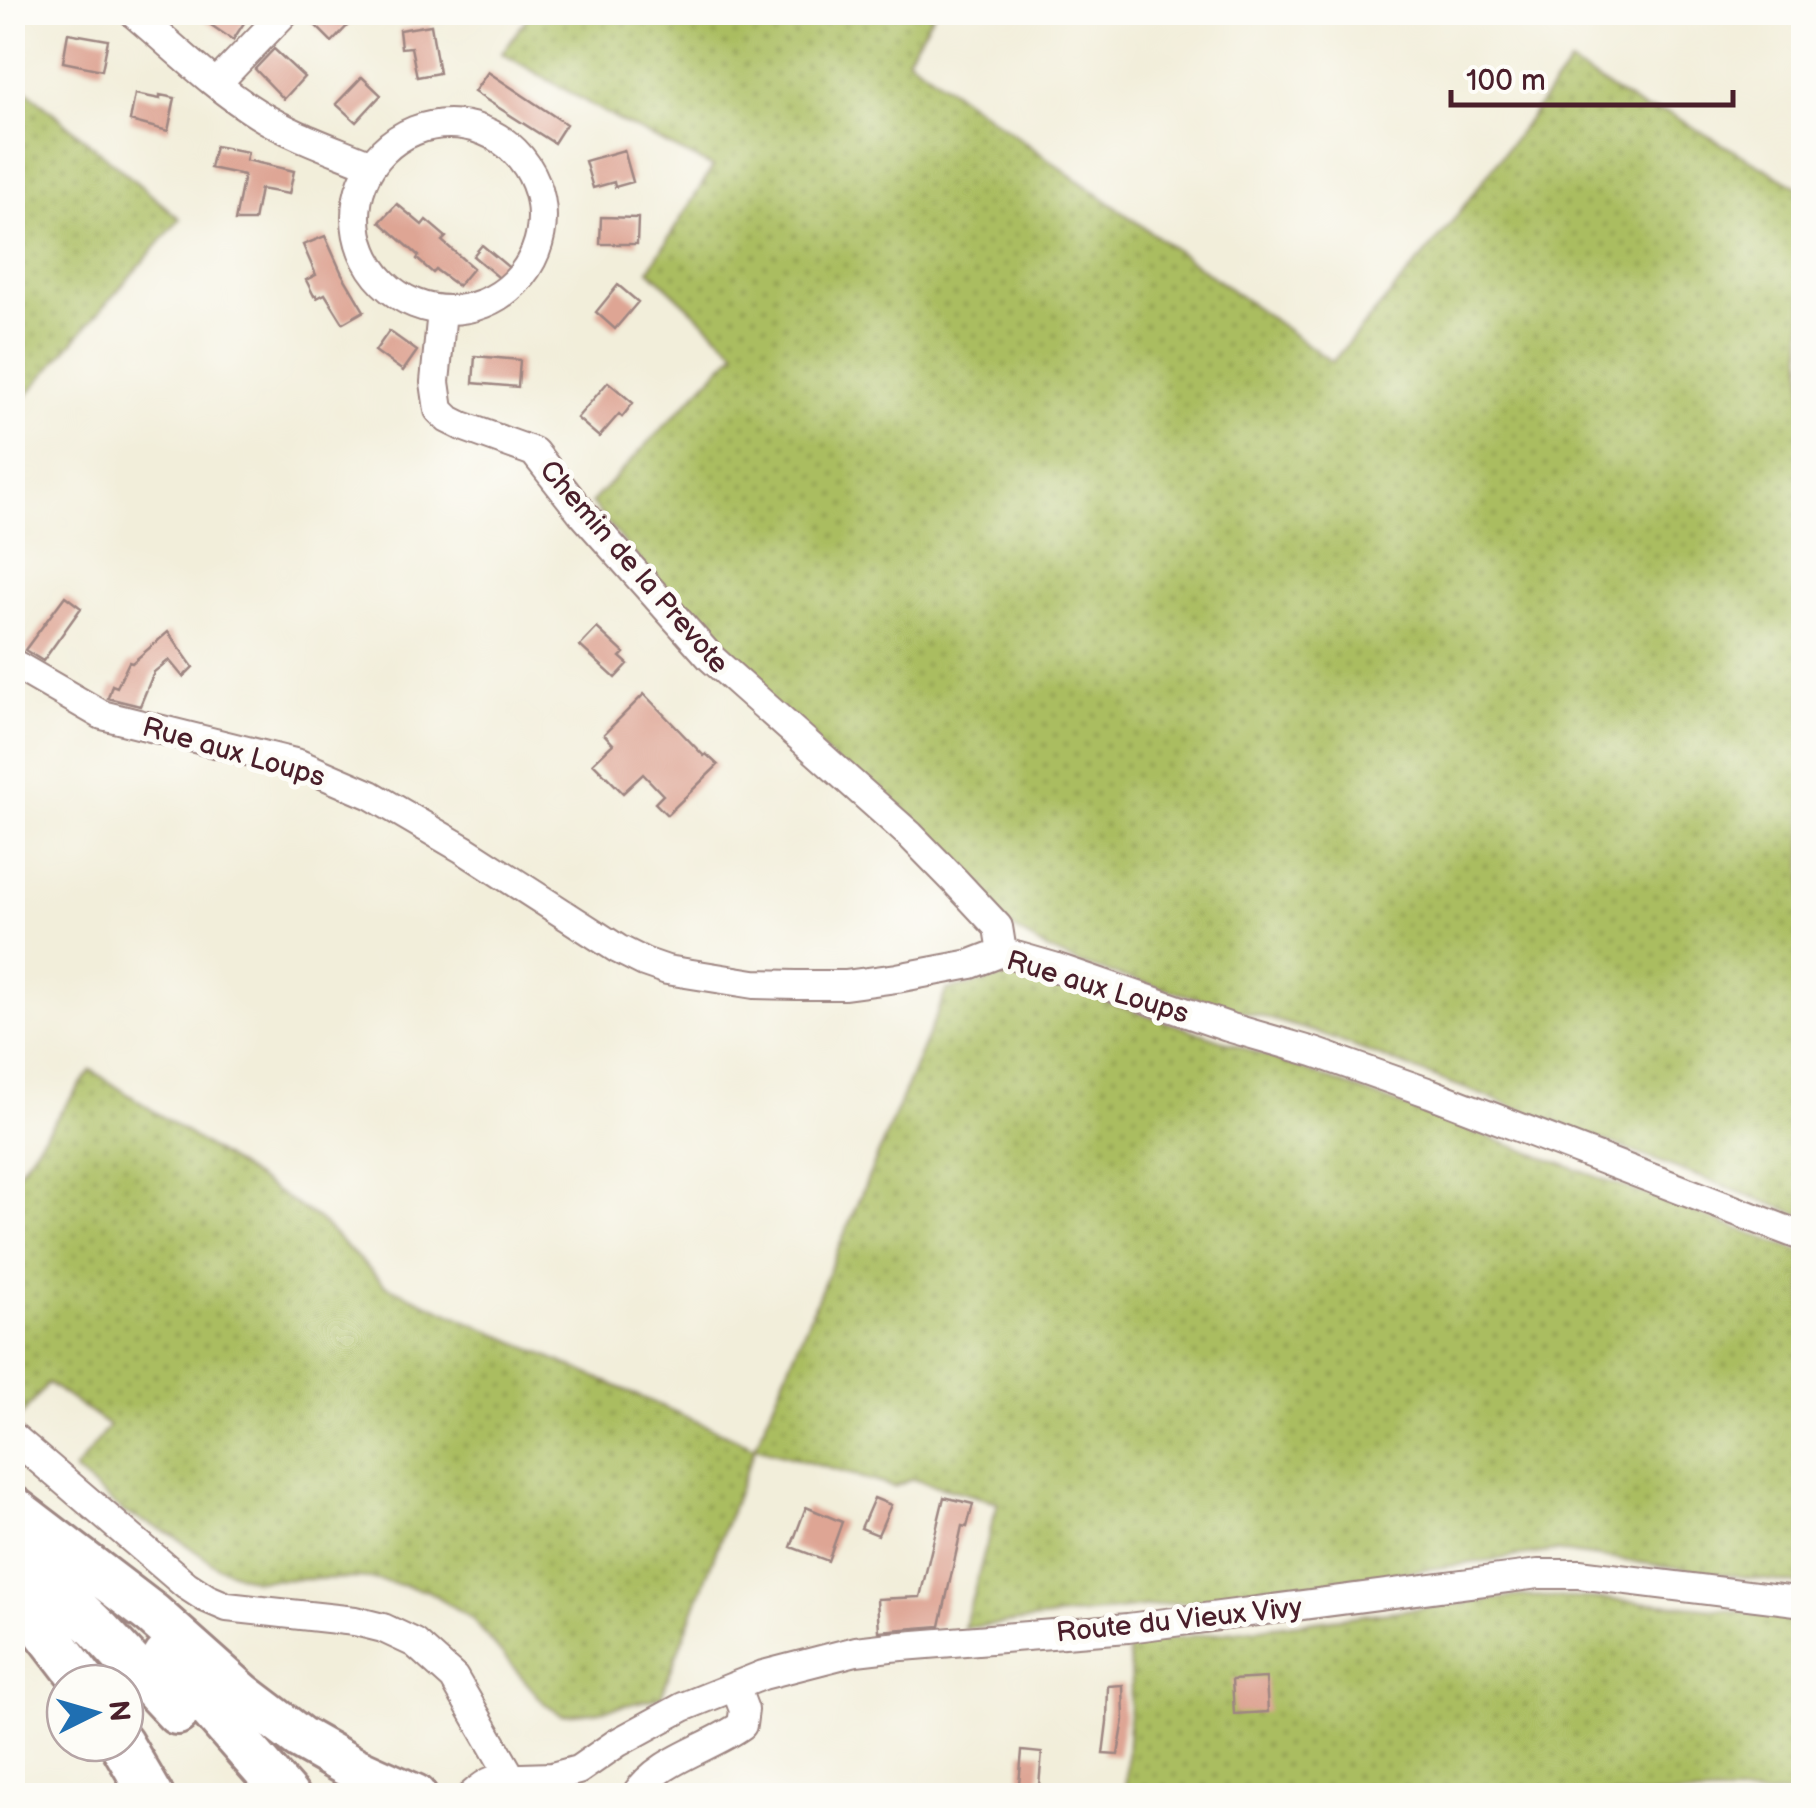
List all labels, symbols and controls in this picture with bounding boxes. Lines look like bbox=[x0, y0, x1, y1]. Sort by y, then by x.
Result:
scale bar bbox=[1451, 45, 1734, 107]
text: 100 m bbox=[1466, 63, 1546, 99]
street label: Chemin de la Prevote bbox=[532, 454, 735, 680]
street label: Rue aux Loups bbox=[139, 711, 329, 794]
street label: Rue aux Loups bbox=[1003, 944, 1193, 1031]
street label: Route du Vieux Vivy bbox=[1055, 1591, 1304, 1650]
north arrow bbox=[45, 1663, 145, 1763]
text: N bbox=[101, 1699, 136, 1723]

